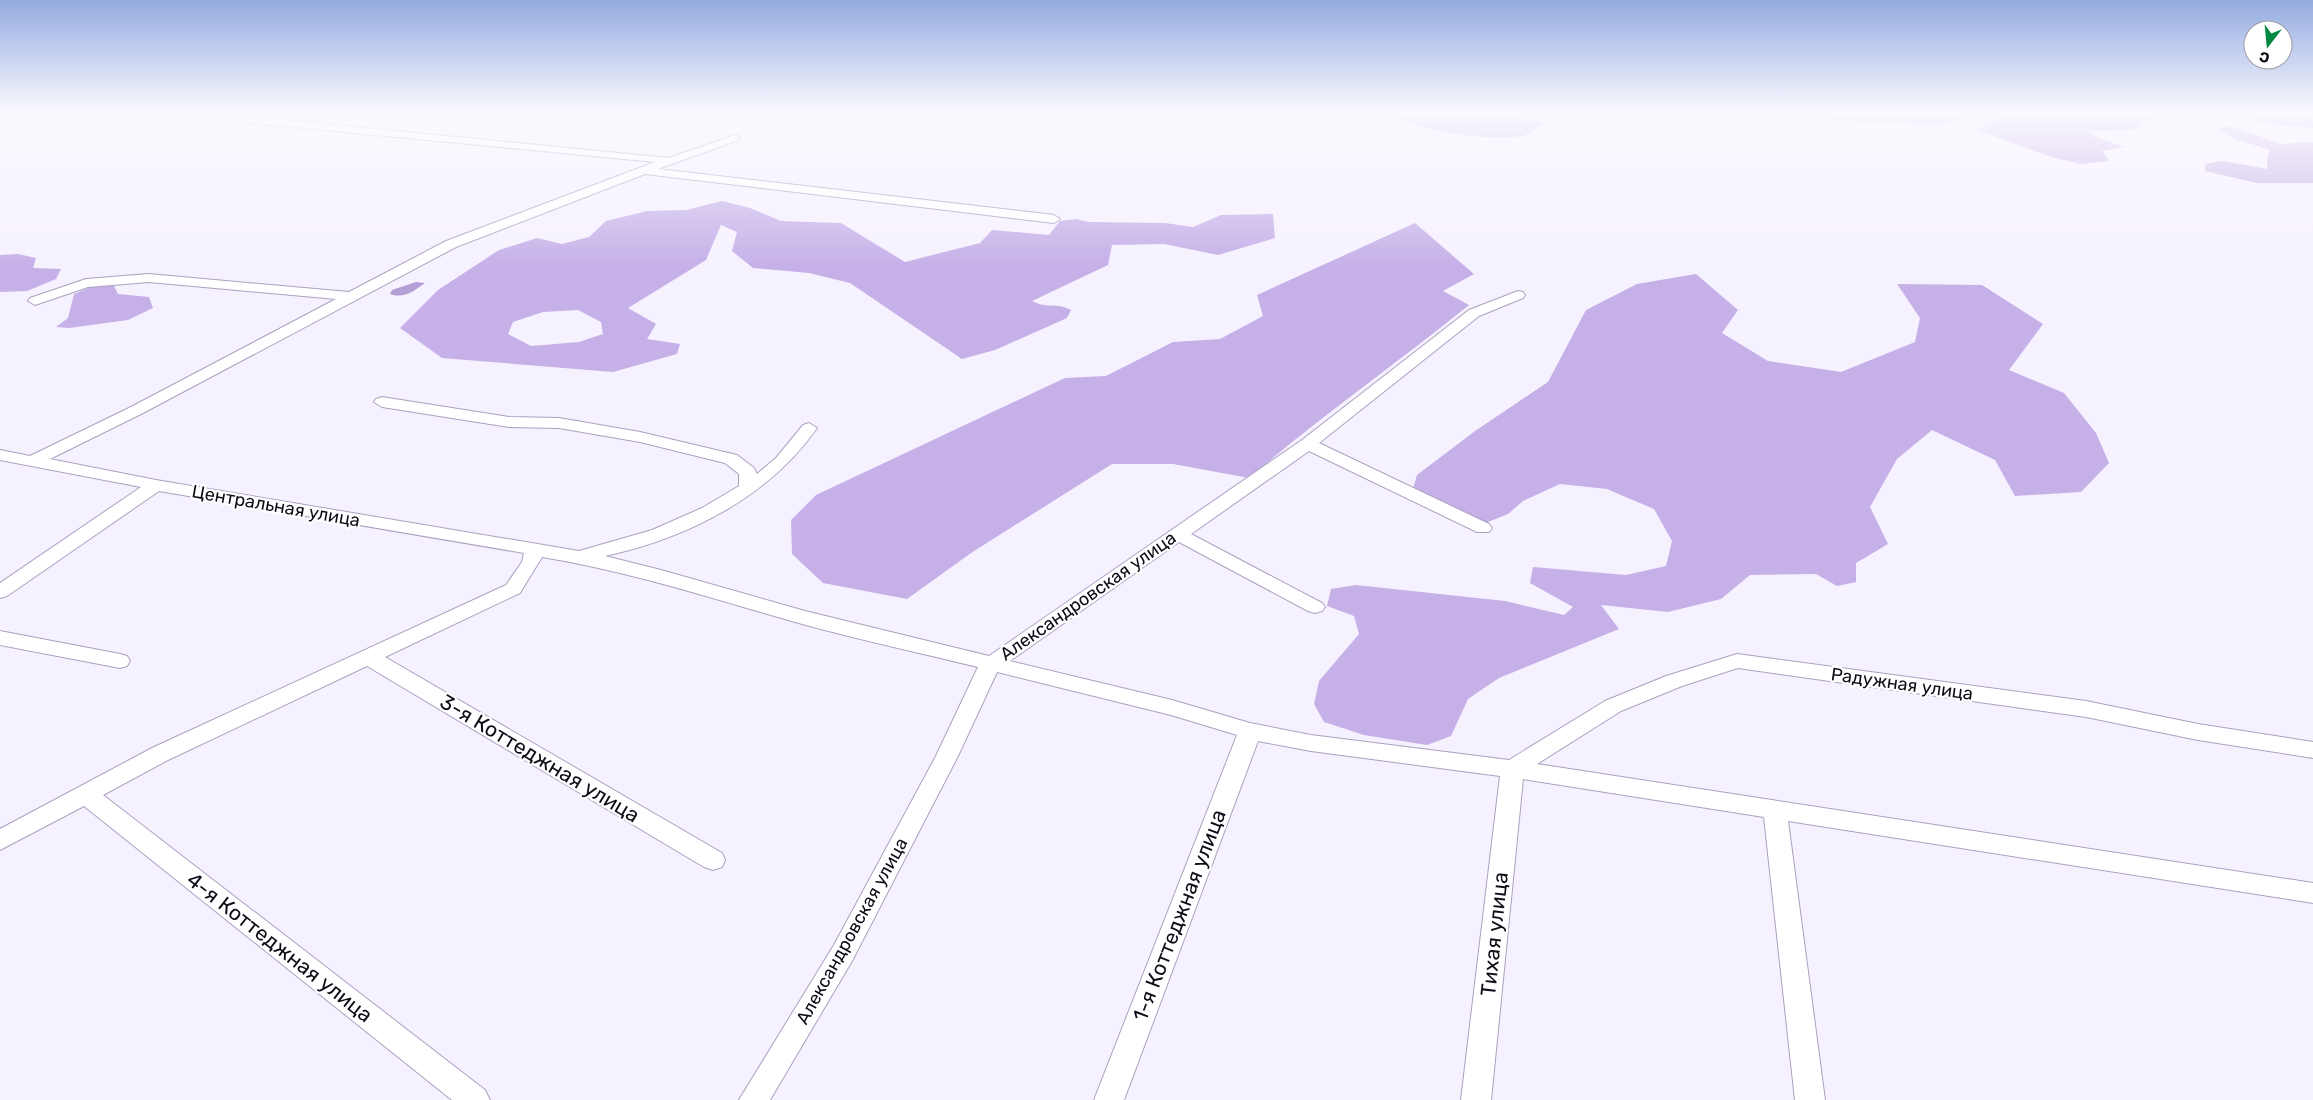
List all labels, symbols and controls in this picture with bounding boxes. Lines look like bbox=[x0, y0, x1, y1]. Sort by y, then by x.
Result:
north arrow bbox=[2243, 20, 2293, 70]
text: С bbox=[2257, 47, 2272, 67]
street label: Центральная улица bbox=[190, 480, 362, 532]
street label: Александровская улица bbox=[996, 527, 1180, 665]
street label: Радужная улица bbox=[1829, 663, 1975, 705]
street label: 3-я Коттеджная улица bbox=[436, 689, 644, 827]
street label: 1-я Коттеджная улица bbox=[1127, 806, 1231, 1024]
street label: Александровская улица bbox=[791, 834, 913, 1028]
street label: 4-я Коттеджная улица bbox=[182, 867, 378, 1027]
street label: Тихая улица bbox=[1475, 871, 1513, 997]

